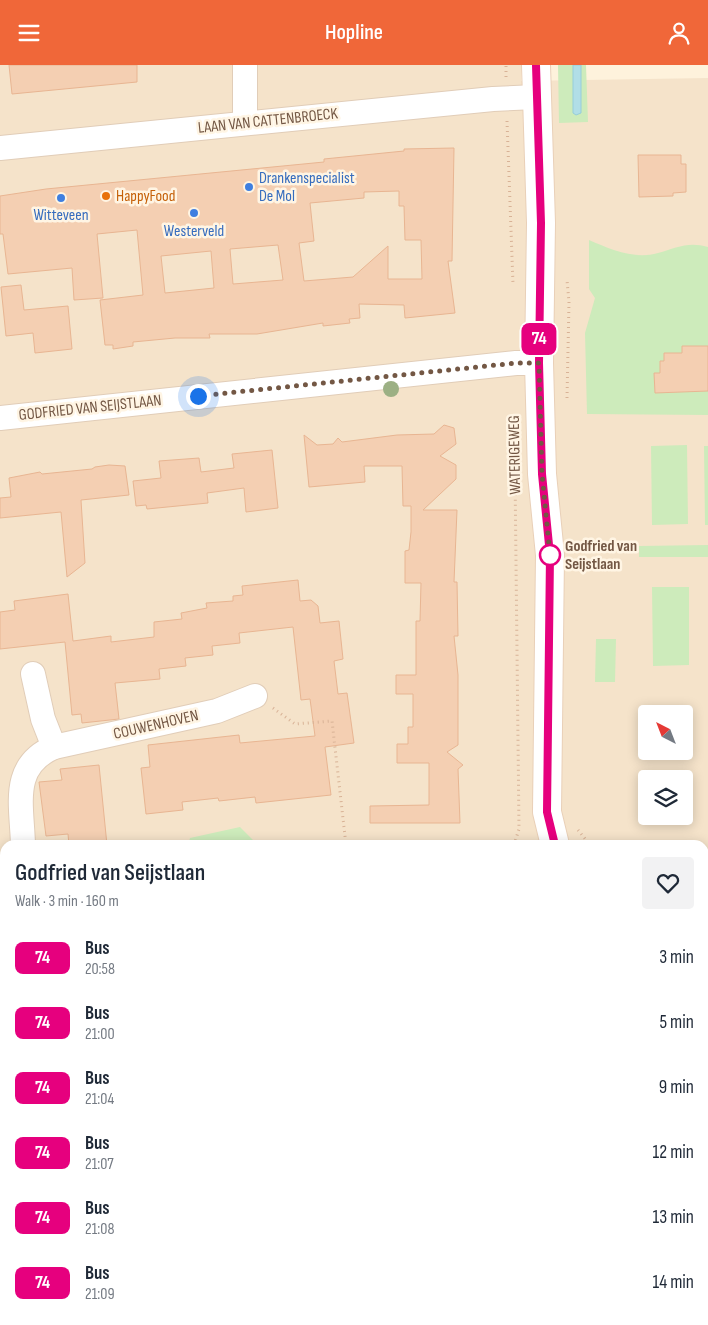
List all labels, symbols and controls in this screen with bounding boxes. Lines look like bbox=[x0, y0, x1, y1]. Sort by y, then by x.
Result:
icon: menu bbox=[15, 19, 43, 47]
text: Hopline bbox=[325, 19, 383, 46]
icon: person bbox=[665, 19, 693, 47]
street label: LAAN VAN CATTENBROECK bbox=[197, 104, 340, 138]
place label: Drankenspecialist De Mol bbox=[259, 169, 355, 206]
marker: Drankenspecialist De Mol bbox=[243, 181, 255, 193]
place label: HappyFood bbox=[116, 187, 175, 206]
marker: HappyFood bbox=[100, 190, 112, 202]
marker: Witteveen bbox=[55, 192, 67, 204]
place label: Witteveen bbox=[33, 206, 89, 225]
marker: Westerveld bbox=[188, 207, 200, 219]
place label: Westerveld bbox=[164, 222, 224, 241]
line badge: 74 bbox=[516, 323, 562, 355]
text: 74 bbox=[531, 328, 547, 349]
your location bbox=[186, 384, 211, 409]
street label: GODFRIED VAN SEIJSTLAAN bbox=[18, 391, 162, 425]
street label: WATERIGEWEG bbox=[505, 415, 525, 495]
place label: Godfried van Seijstlaan bbox=[565, 537, 637, 574]
marker: Godfried van Seijstlaan bbox=[539, 544, 561, 566]
north arrow bbox=[638, 705, 692, 760]
map controls bbox=[638, 705, 693, 825]
street label: COUWENHOVEN bbox=[112, 706, 200, 744]
button: layers bbox=[638, 770, 693, 825]
button: heart bbox=[642, 857, 694, 909]
text: Godfried van Seijstlaan bbox=[15, 858, 205, 887]
text: Walk · 3 min · 160 m bbox=[15, 892, 119, 911]
text: Bus bbox=[85, 937, 110, 960]
text: 3 min bbox=[659, 946, 694, 969]
text: 74 bbox=[35, 947, 50, 968]
text: 20:58 bbox=[85, 960, 115, 979]
text: Bus bbox=[85, 1002, 110, 1025]
text: 5 min bbox=[659, 1011, 694, 1034]
text: 74 bbox=[35, 1012, 50, 1033]
text: 21:00 bbox=[85, 1025, 115, 1044]
text: Bus bbox=[85, 1067, 110, 1090]
text: 9 min bbox=[659, 1076, 694, 1099]
text: 74 bbox=[35, 1077, 50, 1098]
text: 21:04 bbox=[85, 1090, 114, 1109]
text: Bus bbox=[85, 1132, 110, 1155]
text: 12 min bbox=[652, 1141, 694, 1164]
text: 74 bbox=[35, 1142, 50, 1163]
text: 21:07 bbox=[85, 1155, 114, 1174]
text: Bus bbox=[85, 1197, 110, 1220]
text: 13 min bbox=[653, 1206, 694, 1229]
text: 74 bbox=[35, 1207, 50, 1228]
text: 21:08 bbox=[85, 1220, 114, 1239]
text: Bus bbox=[85, 1262, 110, 1285]
text: 14 min bbox=[653, 1271, 694, 1294]
text: 74 bbox=[35, 1272, 50, 1293]
text: 21:09 bbox=[85, 1285, 114, 1304]

